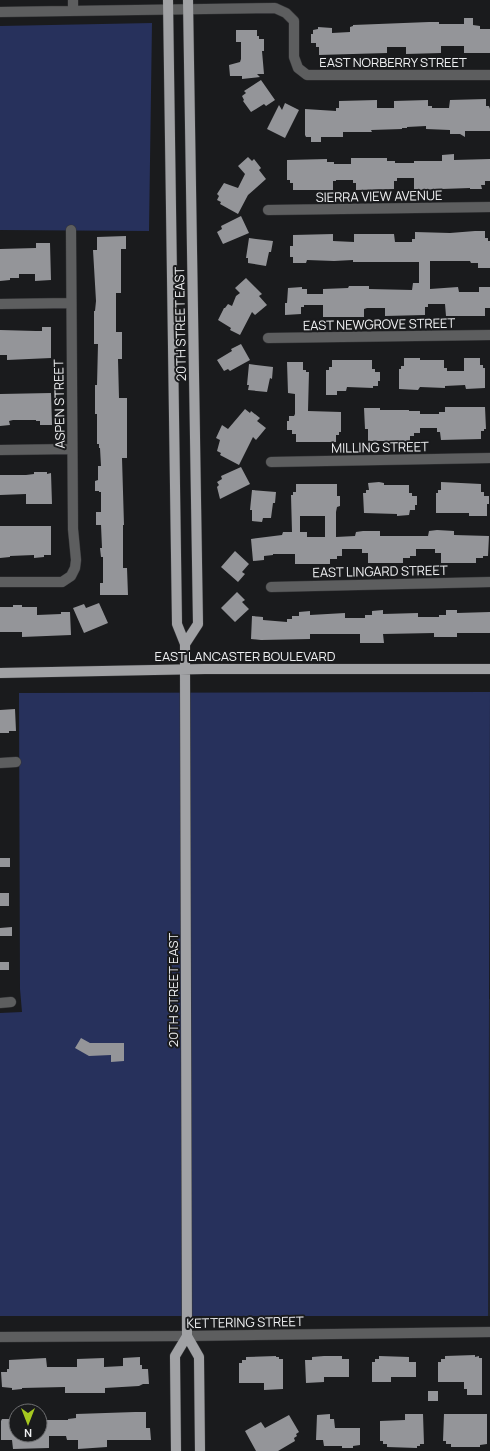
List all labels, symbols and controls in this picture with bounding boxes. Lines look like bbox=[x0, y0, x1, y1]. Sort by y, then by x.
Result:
street label: EAST NORBERRY STREET bbox=[319, 53, 467, 71]
street label: SIERRA VIEW AVENUE bbox=[315, 186, 443, 206]
street label: 20TH STREET EAST bbox=[170, 266, 190, 381]
street label: EAST NEWGROVE STREET bbox=[303, 314, 456, 334]
street label: ASPEN STREET bbox=[49, 359, 69, 449]
street label: MILLING STREET bbox=[331, 437, 429, 457]
street label: EAST LINGARD STREET bbox=[312, 561, 448, 581]
street label: EAST LANCASTER BOULEVARD bbox=[155, 647, 336, 665]
street label: 20TH STREET EAST bbox=[164, 933, 182, 1047]
street label: KETTERING STREET bbox=[186, 1312, 304, 1332]
north arrow bbox=[8, 1403, 48, 1443]
text: N bbox=[24, 1426, 32, 1441]

